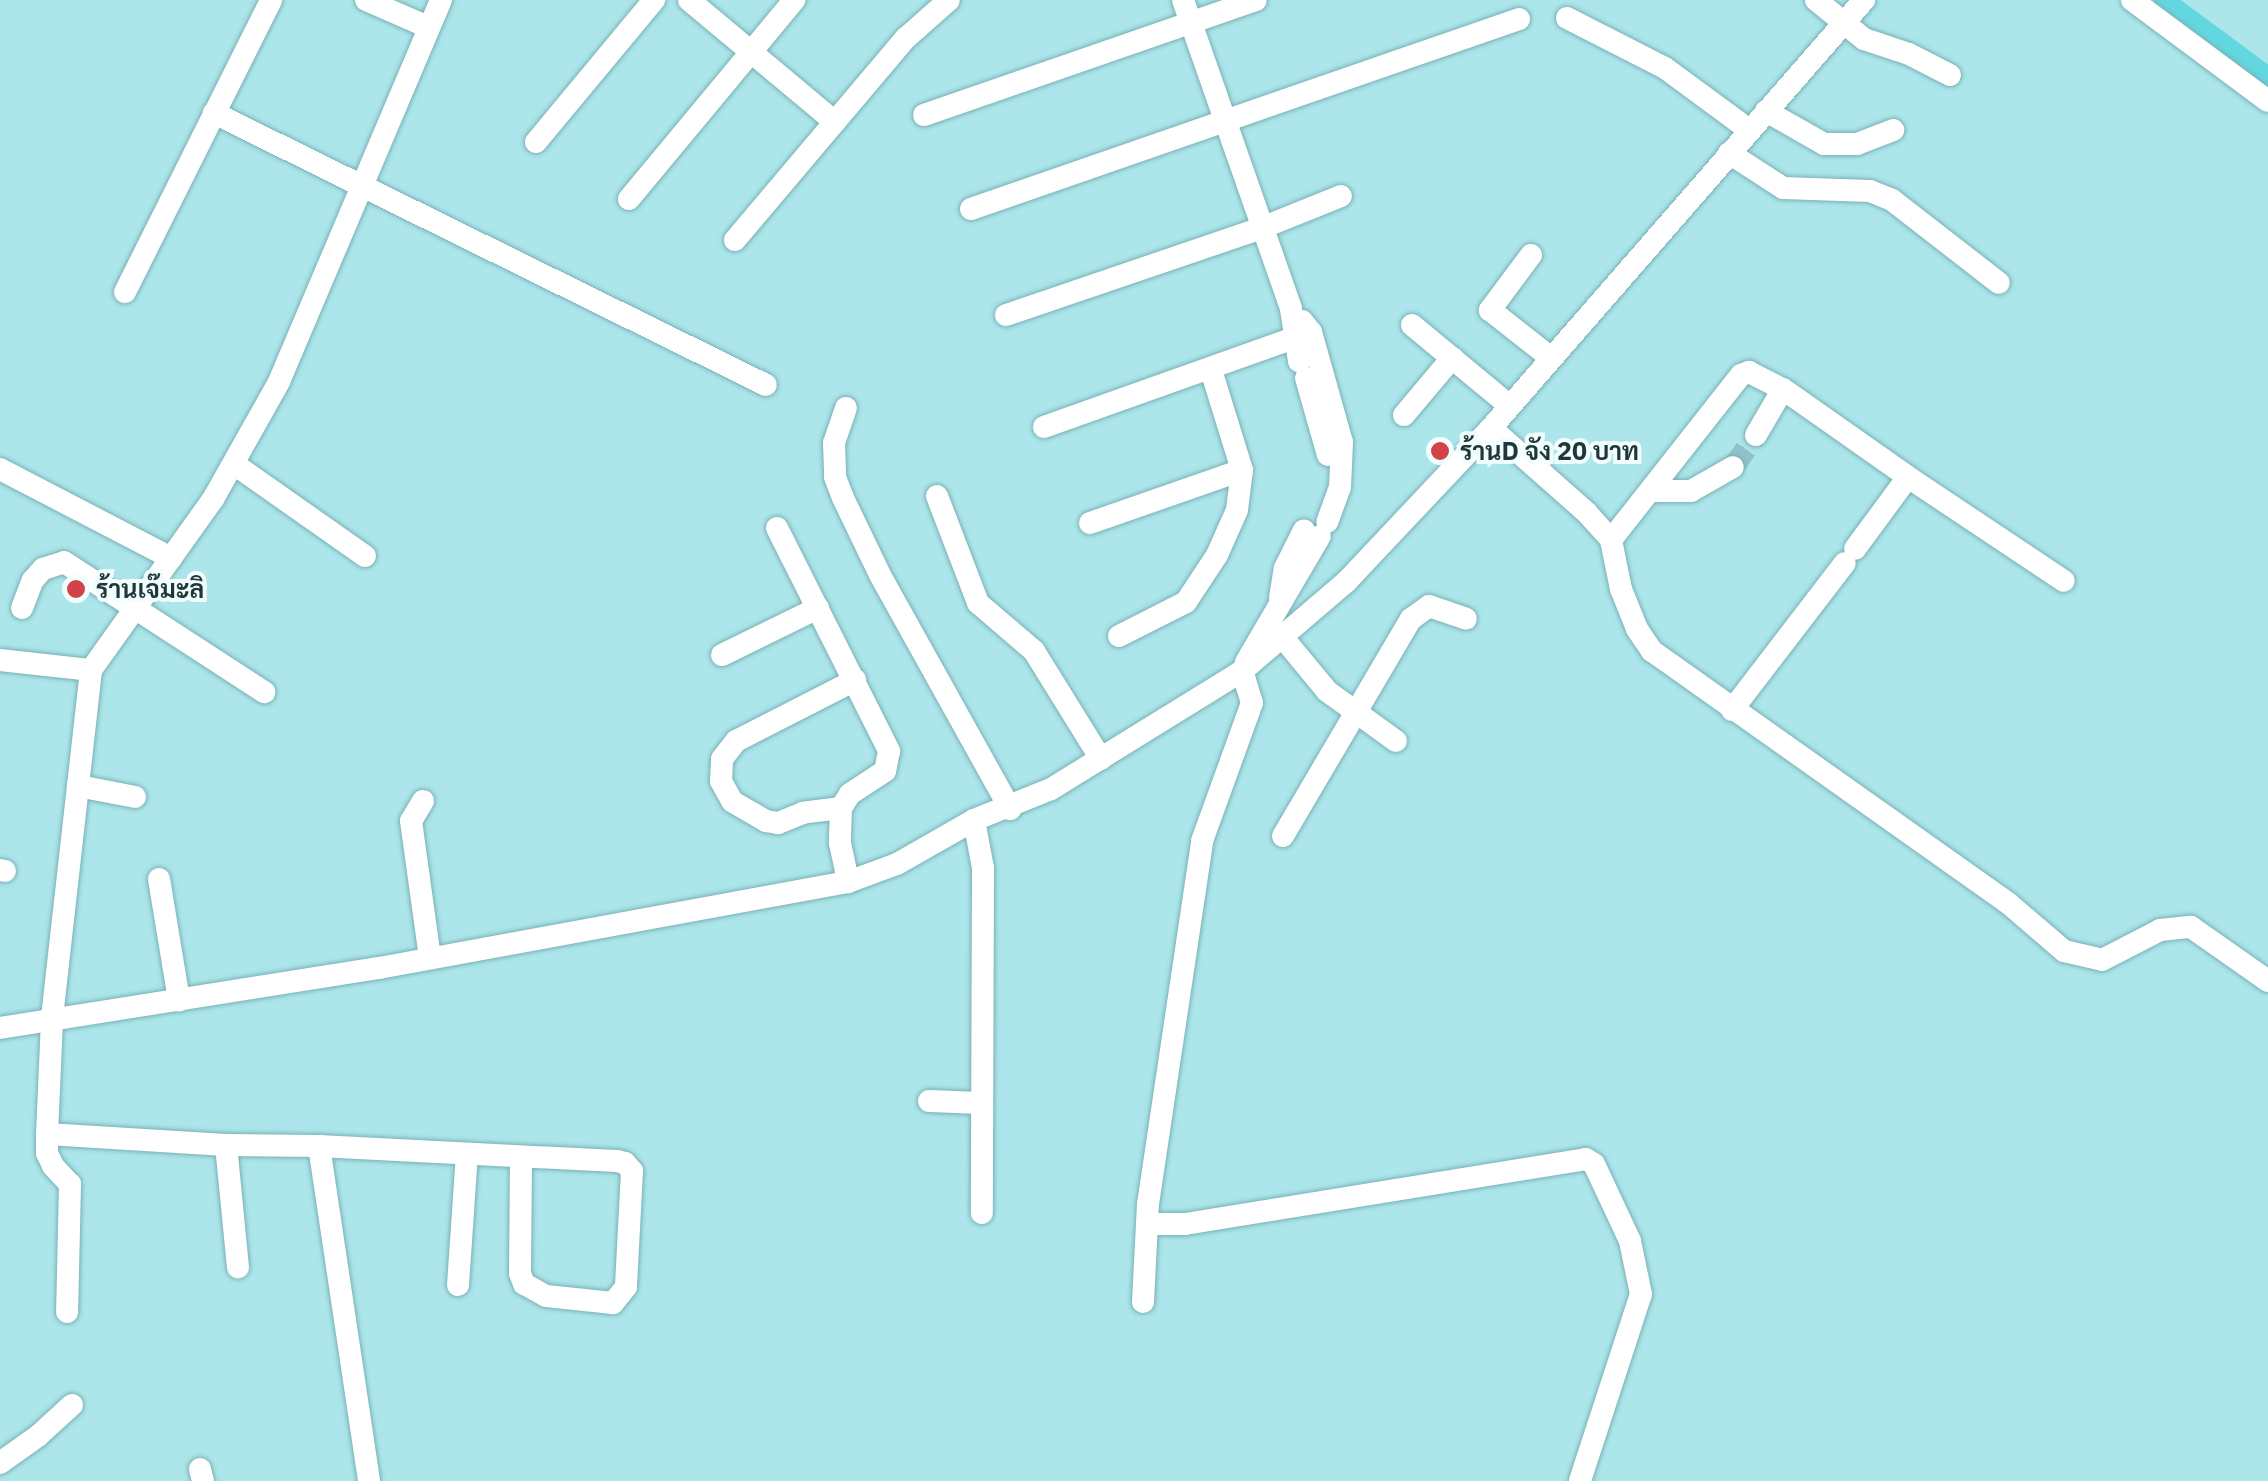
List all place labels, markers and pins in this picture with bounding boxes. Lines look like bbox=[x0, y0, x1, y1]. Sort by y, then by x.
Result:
place label: ร้านD จัง 20 บาท bbox=[1460, 436, 1639, 466]
marker: ร้านD จัง 20 บาท bbox=[1429, 440, 1451, 462]
place label: ร้านเจ๊มะลิ bbox=[96, 574, 204, 604]
marker: ร้านเจ๊มะลิ bbox=[65, 578, 87, 600]

